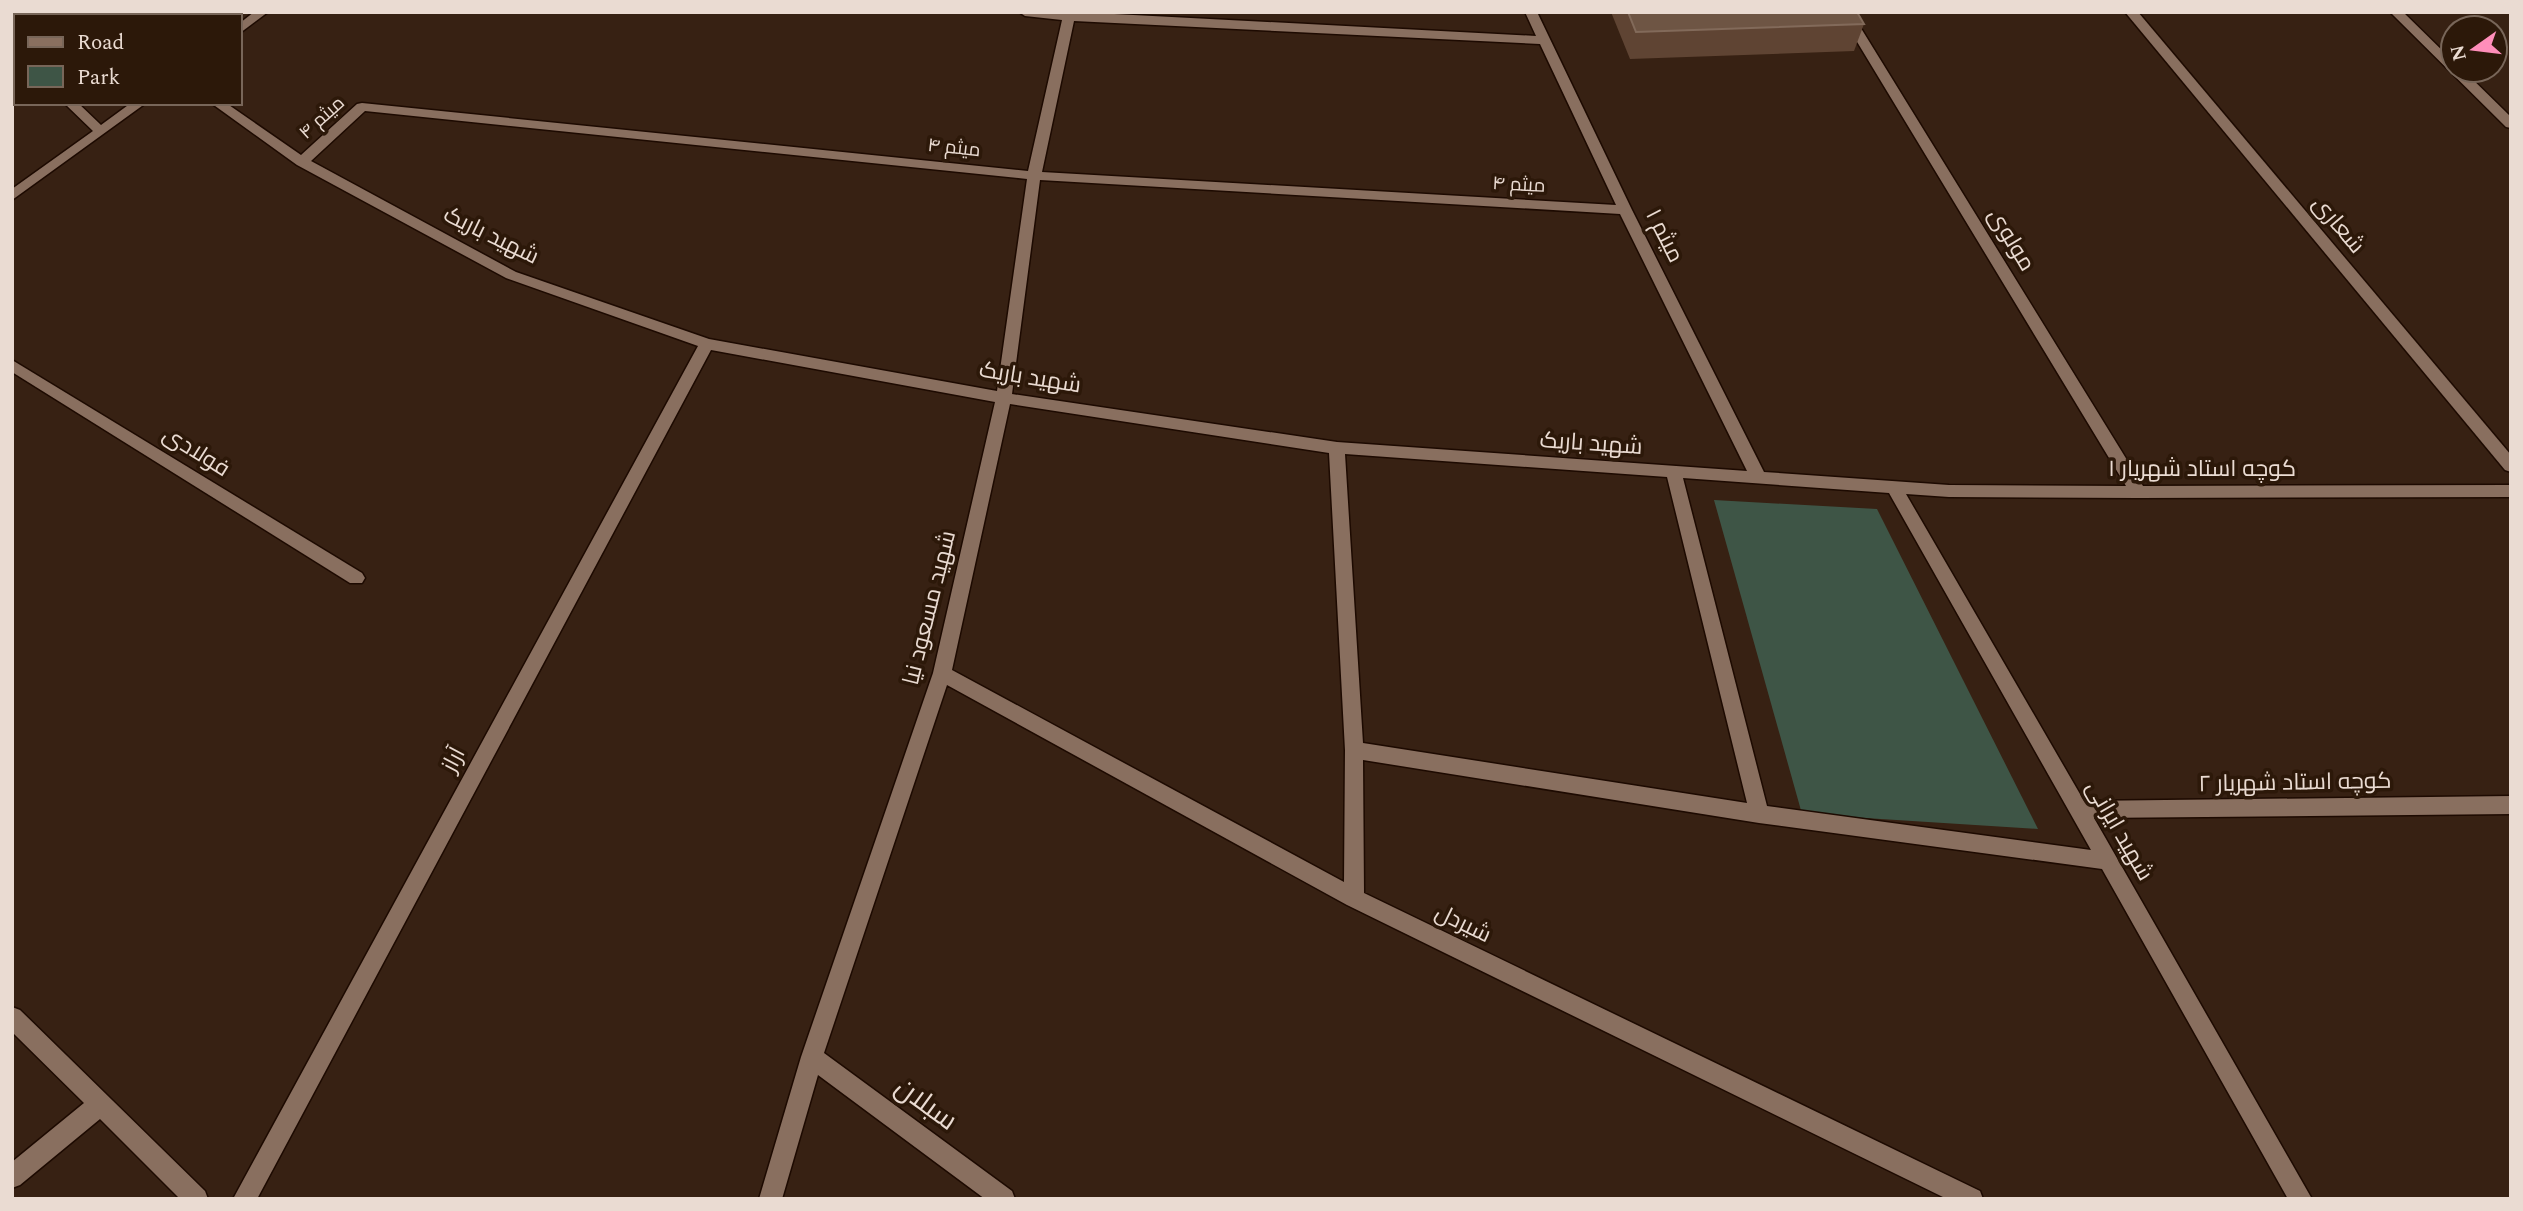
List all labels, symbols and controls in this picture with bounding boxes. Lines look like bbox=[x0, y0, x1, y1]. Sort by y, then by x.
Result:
legend bbox=[14, 14, 242, 105]
north arrow bbox=[2439, 14, 2509, 84]
text: Road bbox=[77, 27, 124, 59]
text: N bbox=[2443, 42, 2475, 64]
text: Park bbox=[77, 62, 121, 94]
street label: میثم ۴ bbox=[292, 89, 352, 147]
street label: میثم ۴ bbox=[926, 131, 982, 165]
street label: میثم ۴ bbox=[1492, 169, 1546, 201]
street label: شعاری bbox=[2303, 188, 2373, 262]
street label: شهید باریک bbox=[437, 198, 545, 274]
street label: مولوی bbox=[1978, 202, 2044, 278]
street label: میثم ۱ bbox=[1636, 203, 1692, 269]
street label: شهید باریک bbox=[976, 353, 1084, 403]
street label: فولادی bbox=[155, 418, 237, 486]
street label: شهید باریک bbox=[1538, 423, 1644, 465]
street label: کوچه استاد شهریار ۱ bbox=[2108, 452, 2296, 487]
street label: شهید مسعود نیا bbox=[894, 527, 966, 689]
street label: آراز bbox=[432, 741, 475, 781]
street label: کوچه استاد شهریار ۲ bbox=[2198, 764, 2392, 802]
street label: شهید ایرانی bbox=[2076, 774, 2162, 888]
street label: شیردل bbox=[1429, 895, 1497, 953]
street label: سبلان bbox=[886, 1066, 966, 1142]

